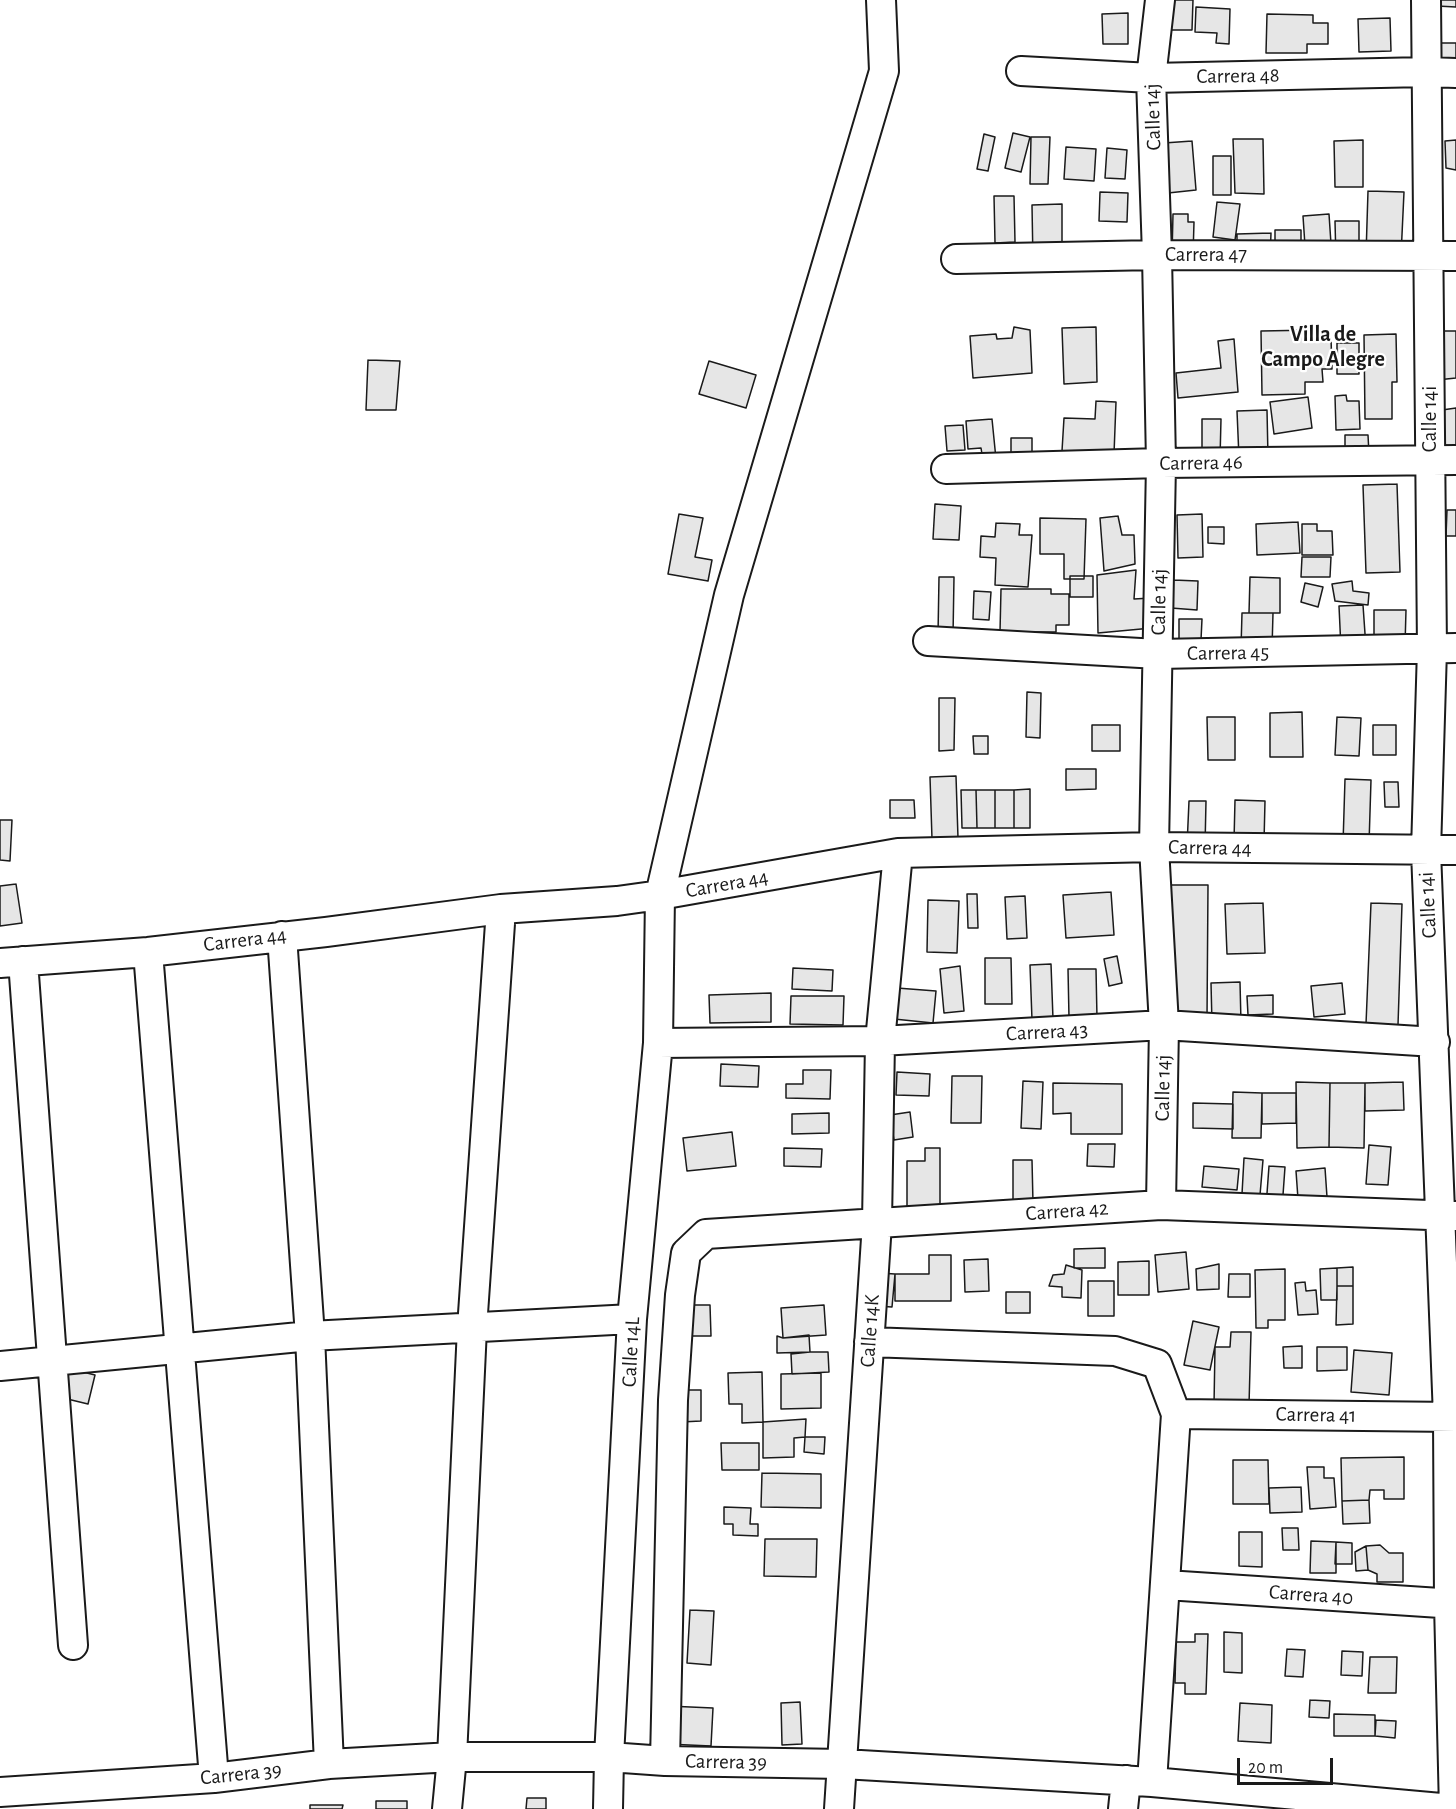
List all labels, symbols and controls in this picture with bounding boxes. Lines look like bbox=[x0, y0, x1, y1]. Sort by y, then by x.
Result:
street label: Carrera 48 bbox=[1196, 63, 1280, 89]
street label: Calle 14j bbox=[1139, 83, 1167, 151]
street label: Carrera 47 bbox=[1165, 242, 1247, 268]
district label: Villa de Campo Alegre bbox=[1261, 321, 1385, 372]
street label: Calle 14i bbox=[1417, 386, 1443, 452]
street label: Carrera 46 bbox=[1159, 450, 1243, 476]
street label: Calle 14j bbox=[1146, 568, 1172, 636]
street label: Carrera 45 bbox=[1187, 640, 1269, 666]
street label: Carrera 44 bbox=[1168, 835, 1252, 861]
street label: Carrera 44 bbox=[684, 864, 770, 904]
street label: Calle 14i bbox=[1414, 871, 1442, 939]
street label: Carrera 44 bbox=[202, 922, 288, 958]
street label: Carrera 43 bbox=[1005, 1017, 1089, 1047]
street label: Calle 14j bbox=[1150, 1054, 1176, 1122]
street label: Carrera 42 bbox=[1025, 1196, 1109, 1226]
street label: Calle 14K bbox=[855, 1294, 885, 1368]
street label: Calle 14L bbox=[617, 1316, 645, 1388]
street label: Carrera 41 bbox=[1275, 1402, 1357, 1428]
street label: Carrera 40 bbox=[1268, 1579, 1354, 1611]
scale bar bbox=[1240, 1746, 1336, 1784]
street label: Carrera 39 bbox=[685, 1749, 767, 1775]
street label: Carrera 39 bbox=[199, 1757, 283, 1791]
text: 20 m bbox=[1248, 1759, 1283, 1777]

